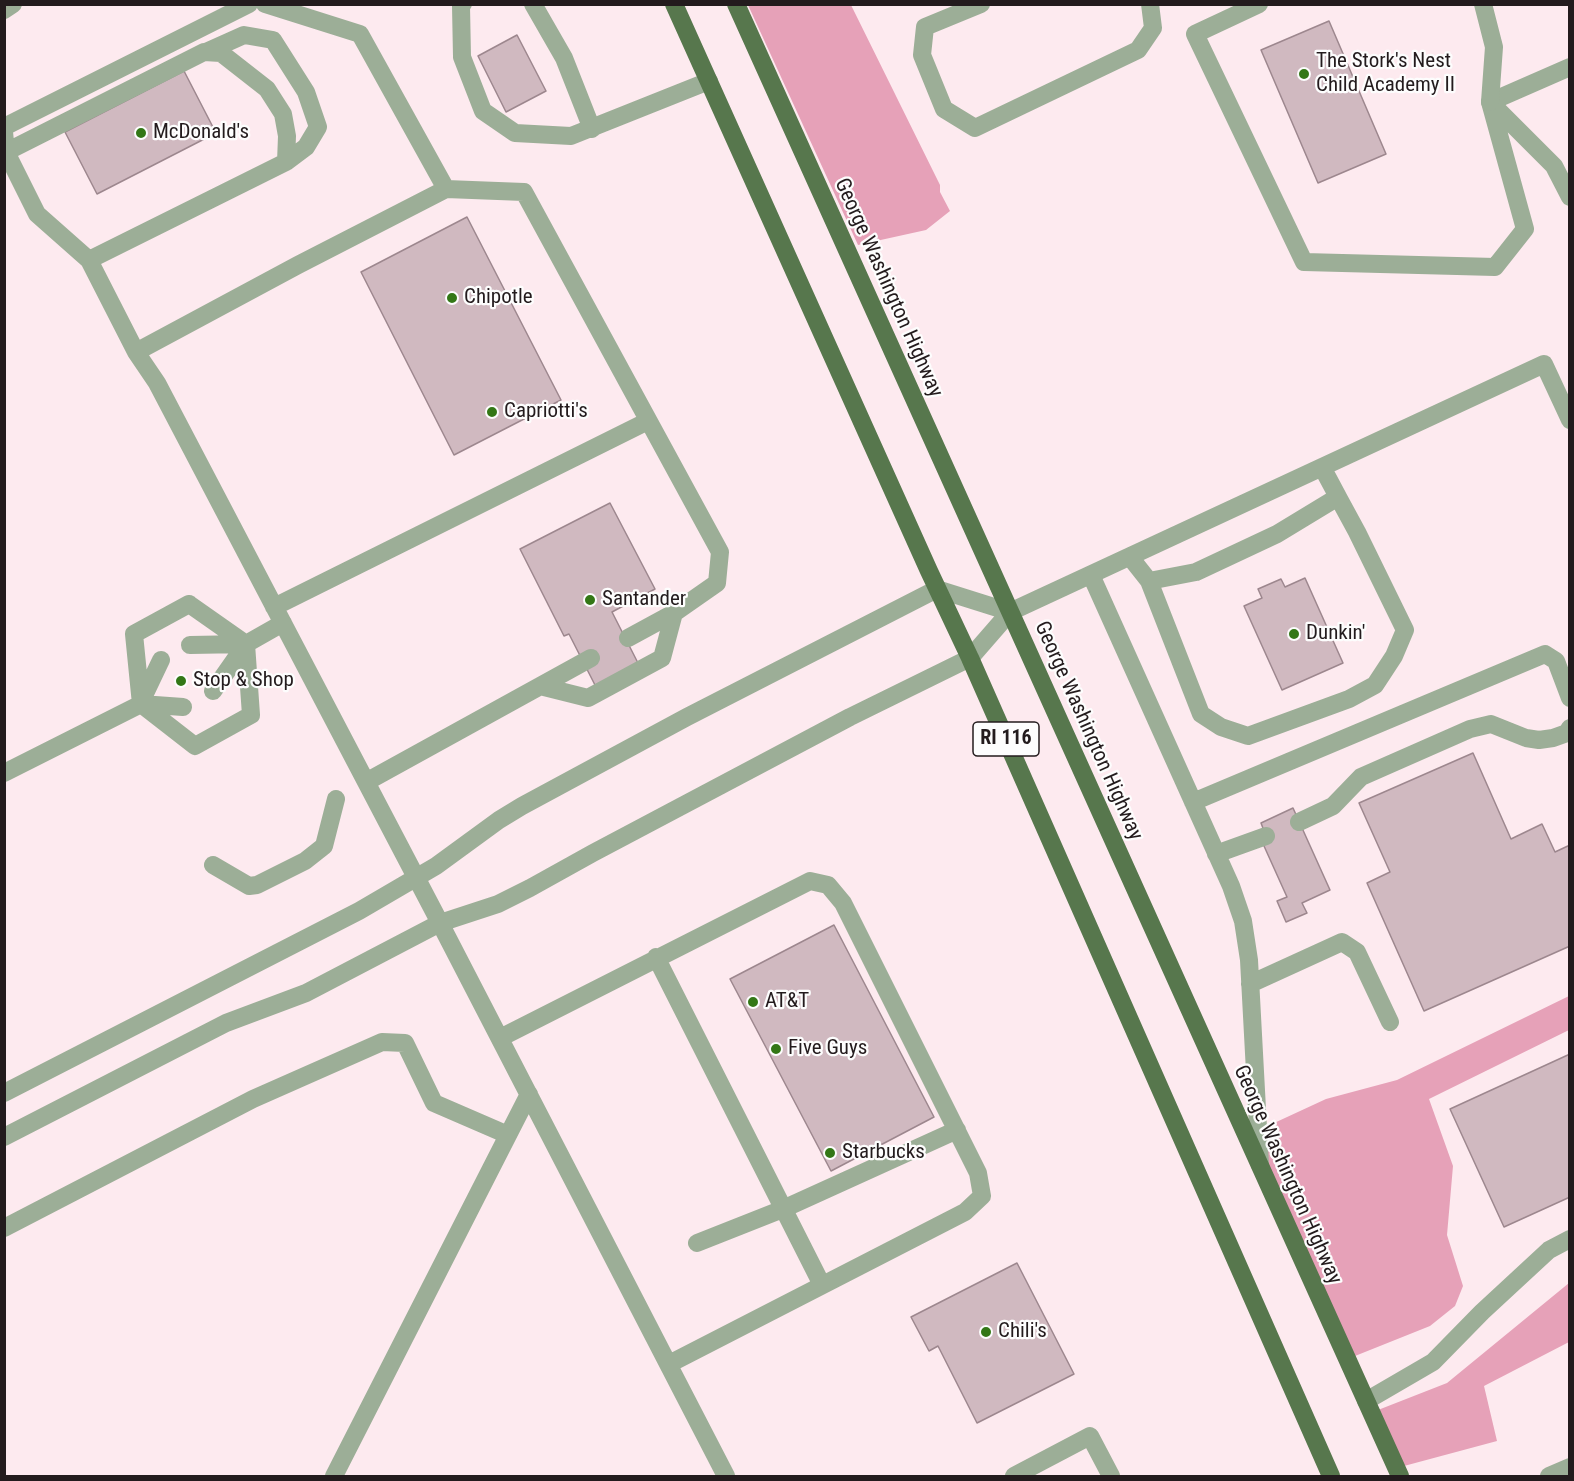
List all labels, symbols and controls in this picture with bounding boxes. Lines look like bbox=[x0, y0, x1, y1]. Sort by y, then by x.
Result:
place label: The Stork's Nest Child Academy II bbox=[1316, 49, 1455, 99]
marker: The Stork's Nest Child Academy II bbox=[1297, 67, 1311, 81]
place label: McDonald's bbox=[153, 120, 249, 146]
marker: McDonald's bbox=[134, 126, 148, 140]
street label: George Washington Highway bbox=[828, 175, 948, 401]
place label: Chipotle bbox=[464, 285, 533, 311]
marker: Chipotle bbox=[445, 291, 459, 305]
place label: Capriotti's bbox=[504, 399, 588, 425]
marker: Capriotti's bbox=[485, 405, 499, 419]
place label: Santander bbox=[602, 587, 686, 613]
marker: Santander bbox=[583, 593, 597, 607]
street label: George Washington Highway bbox=[1028, 618, 1148, 844]
place label: Dunkin' bbox=[1306, 621, 1365, 647]
marker: Dunkin' bbox=[1287, 627, 1301, 641]
place label: Stop & Shop bbox=[193, 668, 294, 694]
marker: Stop & Shop bbox=[174, 674, 188, 688]
road number: RI 116 bbox=[973, 722, 1039, 756]
place label: AT&T bbox=[765, 989, 809, 1015]
marker: AT&T bbox=[746, 995, 760, 1009]
place label: Five Guys bbox=[788, 1036, 867, 1062]
marker: Five Guys bbox=[769, 1042, 783, 1056]
street label: George Washington Highway bbox=[1227, 1062, 1347, 1288]
place label: Starbucks bbox=[842, 1140, 925, 1166]
marker: Starbucks bbox=[823, 1146, 837, 1160]
place label: Chili's bbox=[998, 1319, 1047, 1345]
marker: Chili's bbox=[979, 1325, 993, 1339]

